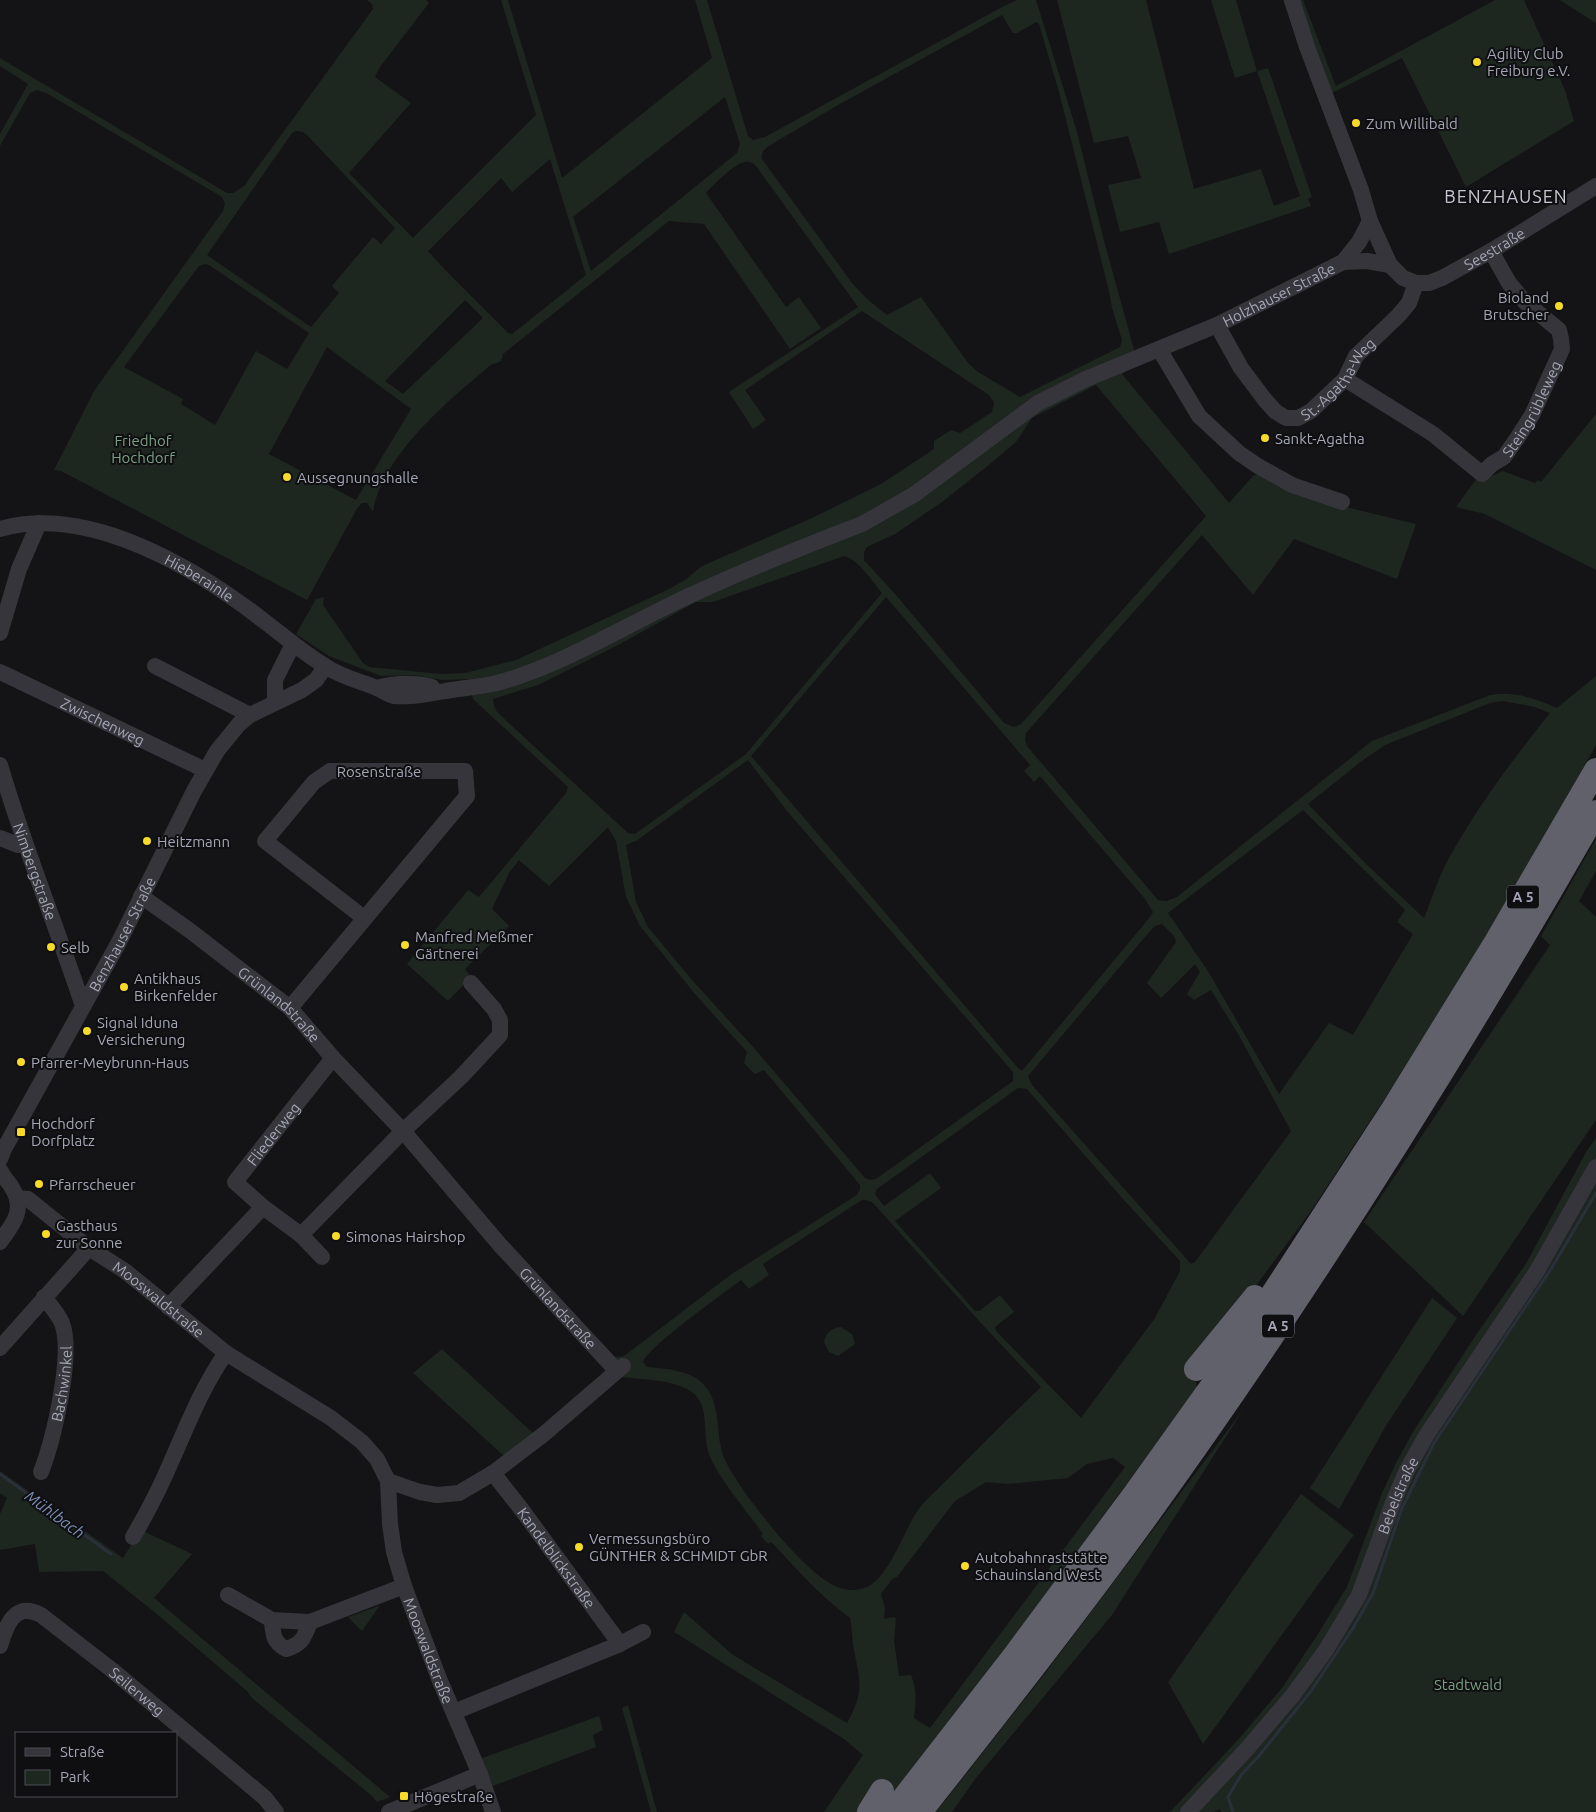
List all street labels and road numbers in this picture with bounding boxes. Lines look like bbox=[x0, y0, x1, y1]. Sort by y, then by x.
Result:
street label: Seestraße bbox=[1461, 224, 1528, 273]
street label: Holzhauser Straße bbox=[1220, 259, 1338, 329]
street label: St.-Agatha-Weg bbox=[1298, 334, 1378, 423]
street label: Steingrübleweg bbox=[1499, 358, 1564, 460]
street label: Hieberainle bbox=[162, 550, 237, 605]
street label: Zwischenweg bbox=[58, 694, 148, 748]
street label: Rosenstraße bbox=[337, 763, 421, 780]
street label: Nimbergstraße bbox=[10, 821, 60, 922]
street label: Benzhauser Straße bbox=[85, 874, 159, 994]
road number: A 5 bbox=[1507, 886, 1539, 909]
street label: Grünlandstraße bbox=[235, 963, 324, 1045]
street label: Fliederweg bbox=[243, 1099, 303, 1169]
street label: Mooswaldstraße bbox=[110, 1257, 208, 1341]
street label: Grünlandstraße bbox=[516, 1264, 600, 1352]
road number: A 5 bbox=[1262, 1314, 1294, 1338]
street label: Bachwinkel bbox=[47, 1346, 74, 1423]
street label: Bebelstraße bbox=[1374, 1454, 1421, 1536]
street label: Kandelblickstraße bbox=[514, 1504, 599, 1611]
street label: Mooswaldstraße bbox=[401, 1595, 457, 1706]
street label: Seilerweg bbox=[106, 1663, 168, 1719]

